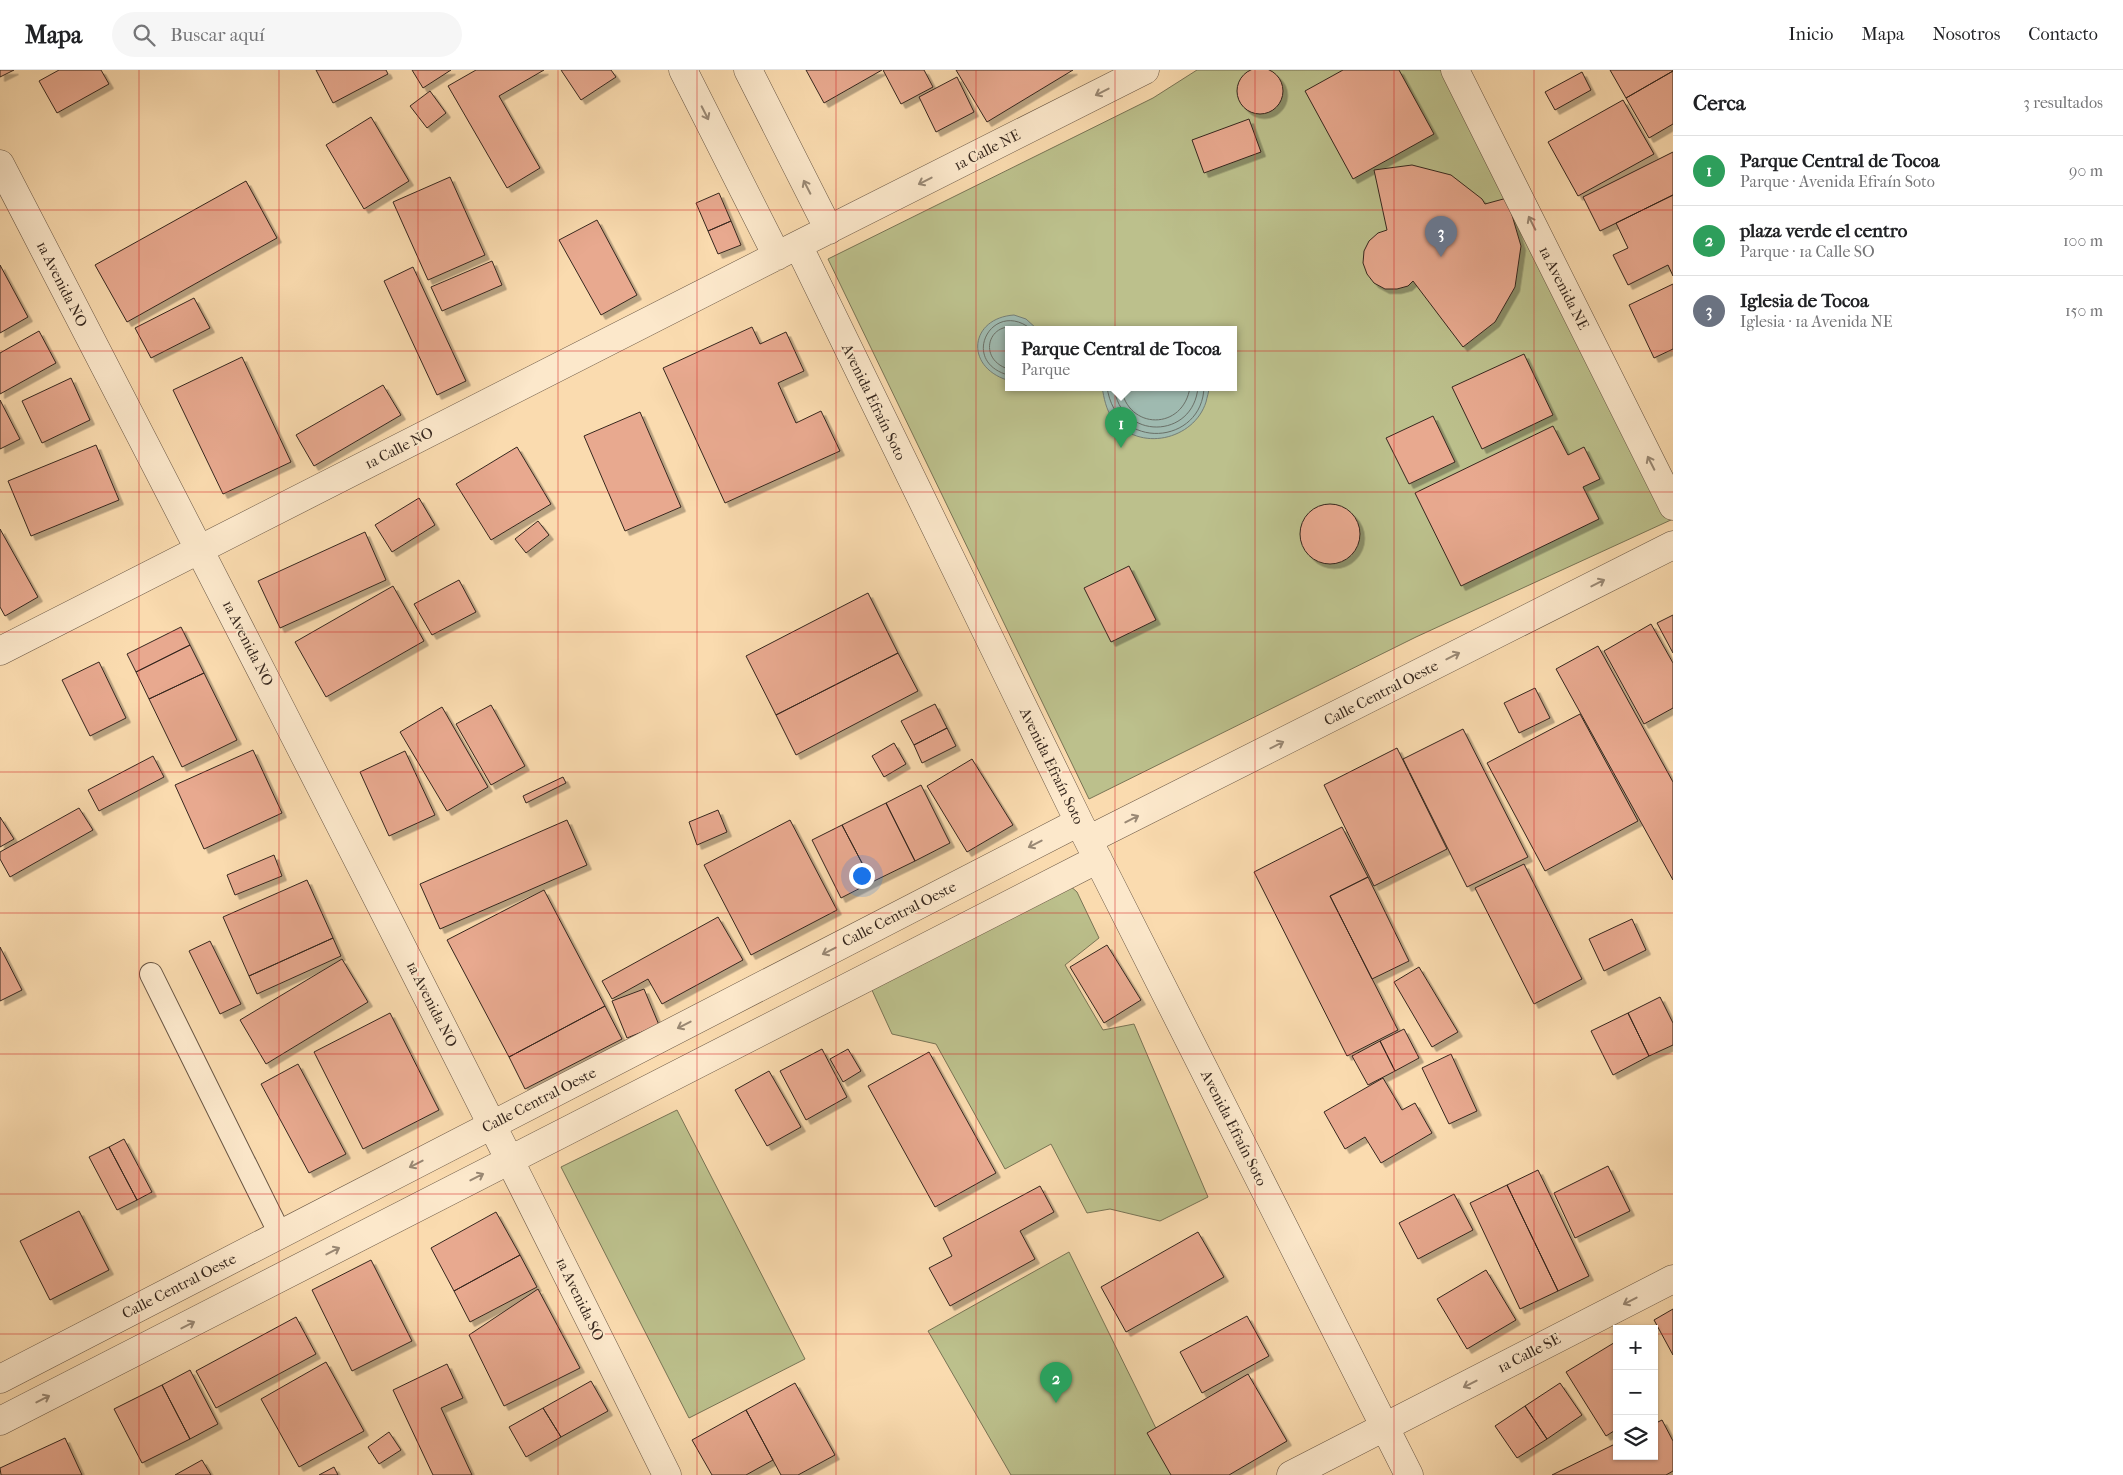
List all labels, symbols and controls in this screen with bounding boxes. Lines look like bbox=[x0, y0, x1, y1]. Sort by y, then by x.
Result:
search box bbox=[112, 12, 462, 57]
text: Mapa bbox=[25, 21, 82, 49]
icon: search bbox=[130, 21, 158, 49]
text: Buscar aquí bbox=[170, 24, 265, 46]
text: Inicio bbox=[1789, 24, 1834, 45]
text: Mapa bbox=[1862, 24, 1904, 45]
text: Nosotros bbox=[1932, 24, 2000, 45]
text: Contacto bbox=[2028, 24, 2098, 45]
one-way arrow bbox=[1094, 87, 1109, 97]
text: Cerca bbox=[1693, 91, 1745, 115]
text: 3 resultados bbox=[2023, 93, 2103, 112]
one-way arrow bbox=[700, 106, 710, 121]
street label: 1a Calle NE bbox=[951, 126, 1023, 174]
text: Parque Central de Tocoa bbox=[1740, 150, 1939, 172]
text: 1 bbox=[1706, 161, 1712, 180]
text: 90 m bbox=[2069, 161, 2103, 180]
text: Parque · Avenida Efraín Soto bbox=[1740, 172, 1935, 191]
one-way arrow bbox=[918, 176, 933, 186]
one-way arrow bbox=[802, 180, 811, 195]
pin: 3 bbox=[1425, 216, 1457, 257]
one-way arrow bbox=[1527, 216, 1537, 231]
text: plaza verde el centro bbox=[1740, 220, 1907, 242]
text: 2 bbox=[1705, 231, 1713, 250]
text: 100 m bbox=[2063, 231, 2103, 250]
street label: 1a Avenida NO bbox=[33, 238, 91, 330]
text: Parque · 1a Calle SO bbox=[1740, 242, 1875, 261]
street label: 1a Avenida NE bbox=[1535, 243, 1593, 333]
text: Iglesia de Tocoa bbox=[1740, 290, 1869, 312]
text: 3 bbox=[1706, 301, 1712, 320]
text: 150 m bbox=[2065, 301, 2103, 320]
text: Iglesia · 1a Avenida NE bbox=[1740, 312, 1893, 331]
popup bbox=[1005, 326, 1237, 391]
text: Parque Central de Tocoa bbox=[1021, 338, 1221, 360]
street label: Avenida Efraín Soto bbox=[838, 340, 910, 464]
text: Parque bbox=[1021, 360, 1070, 379]
pin: 1 bbox=[1105, 407, 1137, 448]
street label: 1a Calle NO bbox=[362, 423, 436, 473]
one-way arrow bbox=[1646, 456, 1655, 471]
one-way arrow bbox=[1591, 578, 1606, 588]
street label: 1a Avenida NO bbox=[219, 597, 277, 689]
one-way arrow bbox=[1446, 651, 1461, 661]
street label: Calle Central Oeste bbox=[1321, 656, 1442, 730]
street label: Avenida Efraín Soto bbox=[1016, 704, 1088, 828]
one-way arrow bbox=[1269, 740, 1284, 749]
one-way arrow bbox=[1124, 813, 1139, 823]
one-way arrow bbox=[1028, 839, 1043, 849]
your location bbox=[849, 863, 875, 889]
street label: Calle Central Oeste bbox=[839, 877, 960, 951]
one-way arrow bbox=[821, 946, 836, 956]
street label: 1a Avenida NO bbox=[403, 958, 461, 1050]
one-way arrow bbox=[677, 1020, 692, 1030]
street label: Calle Central Oeste bbox=[479, 1063, 600, 1137]
street label: Avenida Efraín Soto bbox=[1197, 1066, 1271, 1189]
one-way arrow bbox=[408, 1159, 423, 1169]
one-way arrow bbox=[469, 1172, 484, 1181]
one-way arrow bbox=[325, 1246, 340, 1256]
street label: Calle Central Oeste bbox=[119, 1249, 240, 1323]
street label: 1a Avenida SO bbox=[552, 1254, 608, 1344]
one-way arrow bbox=[1622, 1296, 1637, 1306]
one-way arrow bbox=[180, 1320, 195, 1329]
map controls bbox=[1613, 1325, 1658, 1460]
button: + bbox=[1613, 1325, 1658, 1370]
street label: 1a Calle SE bbox=[1494, 1329, 1564, 1377]
pin: 2 bbox=[1040, 1362, 1072, 1403]
button: − bbox=[1613, 1370, 1658, 1415]
one-way arrow bbox=[1463, 1380, 1478, 1389]
one-way arrow bbox=[36, 1394, 51, 1404]
button: layers bbox=[1613, 1415, 1658, 1460]

